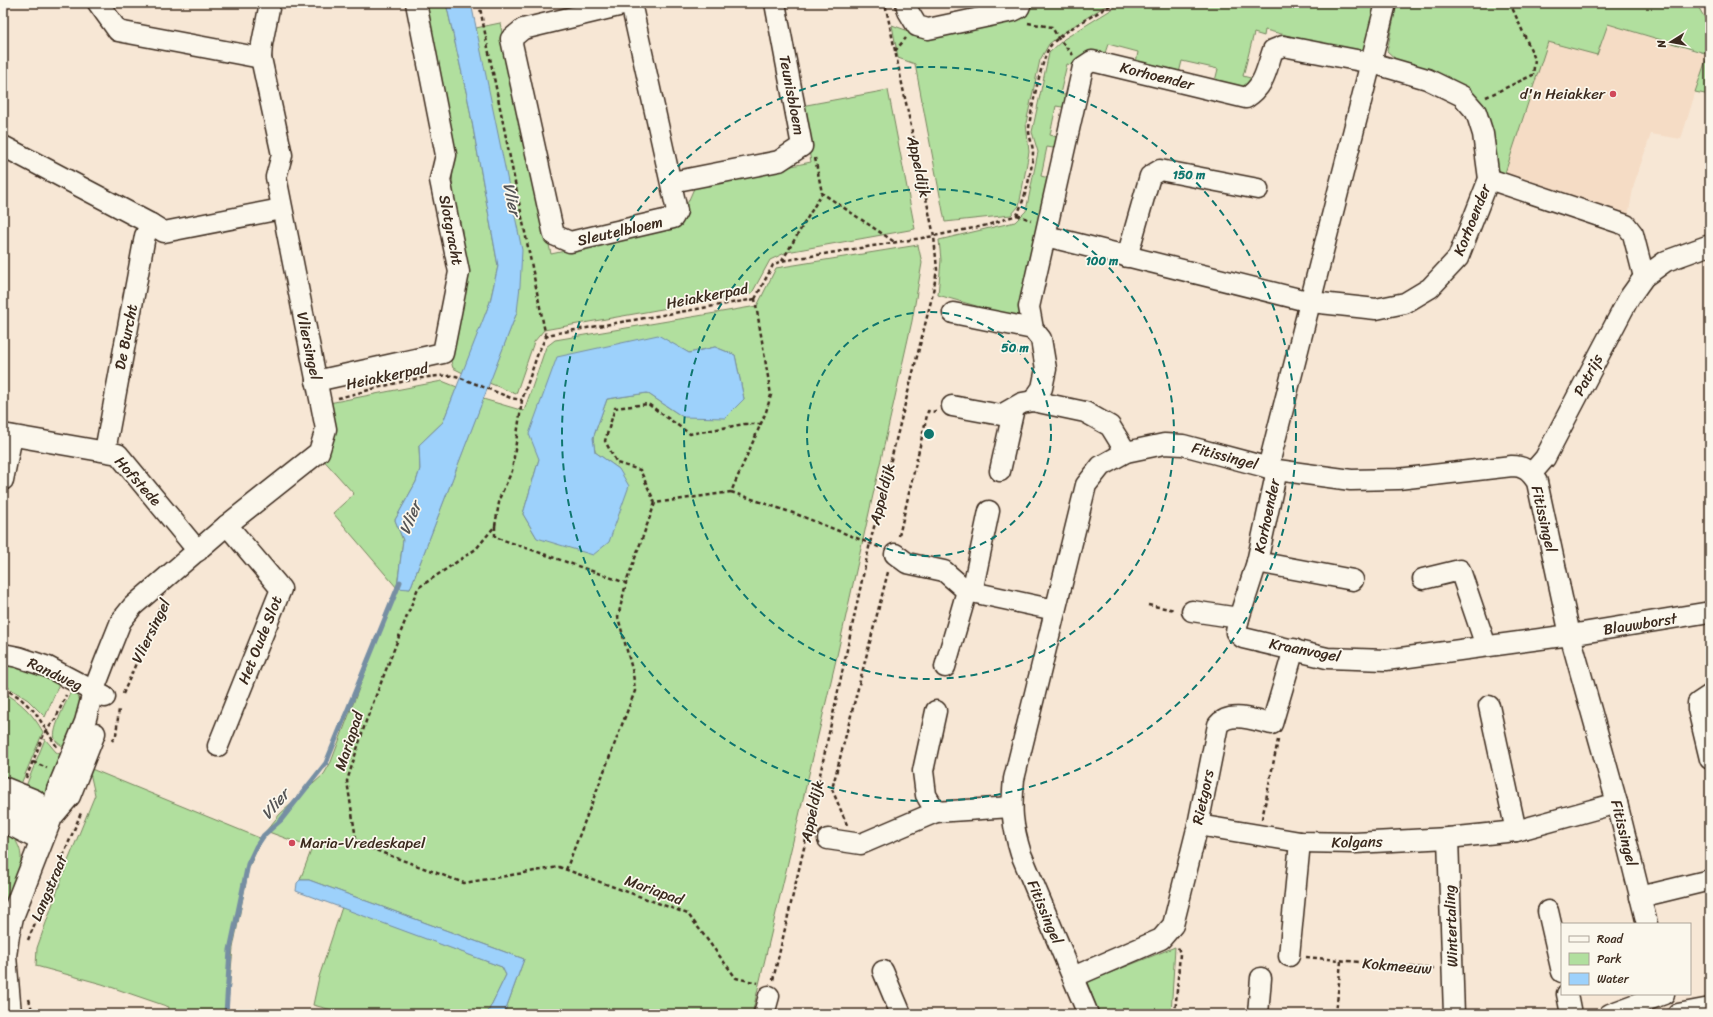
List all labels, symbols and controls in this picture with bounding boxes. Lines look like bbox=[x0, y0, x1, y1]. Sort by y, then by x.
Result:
north arrow bbox=[1651, 22, 1691, 62]
text: N bbox=[1652, 38, 1672, 50]
street label: Teunisbloem bbox=[772, 53, 812, 137]
street label: Korhoender bbox=[1117, 54, 1198, 98]
place label: d'n Heiakker bbox=[1520, 81, 1606, 107]
marker: d'n Heiakker bbox=[1608, 89, 1618, 99]
street label: Appeldijk bbox=[900, 133, 938, 200]
text: 150 m bbox=[1173, 164, 1206, 186]
street label: Korhoender bbox=[1446, 179, 1499, 260]
water label: Vlier bbox=[494, 180, 530, 222]
street label: Slotgracht bbox=[431, 193, 471, 268]
street label: Sleutelbloem bbox=[575, 209, 665, 253]
text: 100 m bbox=[1086, 250, 1119, 272]
street label: Heiakkerpad bbox=[664, 275, 751, 317]
street label: De Burcht bbox=[107, 302, 145, 372]
street label: Vliersingel bbox=[289, 309, 329, 383]
text: 50 m bbox=[1001, 337, 1029, 359]
street label: Patrijs bbox=[1566, 349, 1610, 401]
street label: Heiakkerpad bbox=[344, 354, 431, 397]
centre of rings bbox=[922, 427, 936, 441]
street label: Fitissingel bbox=[1189, 435, 1262, 478]
street label: Hofstede bbox=[108, 450, 168, 512]
street label: Appeldijk bbox=[862, 460, 902, 528]
street label: Korhoender bbox=[1246, 476, 1288, 556]
street label: Fitissingel bbox=[1524, 483, 1564, 556]
water label: Vlier bbox=[390, 494, 431, 539]
street label: Het Oude Slot bbox=[230, 591, 290, 688]
street label: Vliersingel bbox=[124, 594, 178, 668]
street label: Blauwborst bbox=[1601, 605, 1680, 643]
street label: Kraanvogel bbox=[1267, 630, 1344, 670]
street label: Randweg bbox=[23, 650, 87, 698]
street label: Mariapad bbox=[327, 707, 371, 774]
street label: Rietgors bbox=[1185, 767, 1222, 827]
street label: Appeldijk bbox=[793, 778, 831, 845]
water label: Vlier bbox=[253, 779, 299, 826]
street label: Fitissingel bbox=[1603, 797, 1645, 870]
street label: Kolgans bbox=[1331, 829, 1383, 855]
place label: Maria-Vredeskapel bbox=[300, 830, 426, 856]
marker: Maria-Vredeskapel bbox=[287, 838, 297, 848]
street label: Langstraat bbox=[23, 850, 75, 925]
street label: Mariapad bbox=[621, 867, 688, 913]
street label: Fitissingel bbox=[1020, 876, 1071, 949]
street label: Wintertaling bbox=[1437, 884, 1465, 968]
legend bbox=[1561, 923, 1691, 995]
text: Road bbox=[1597, 928, 1624, 950]
text: Park bbox=[1597, 948, 1622, 970]
street label: Kokmeeuw bbox=[1361, 950, 1433, 982]
text: Water bbox=[1597, 968, 1630, 990]

